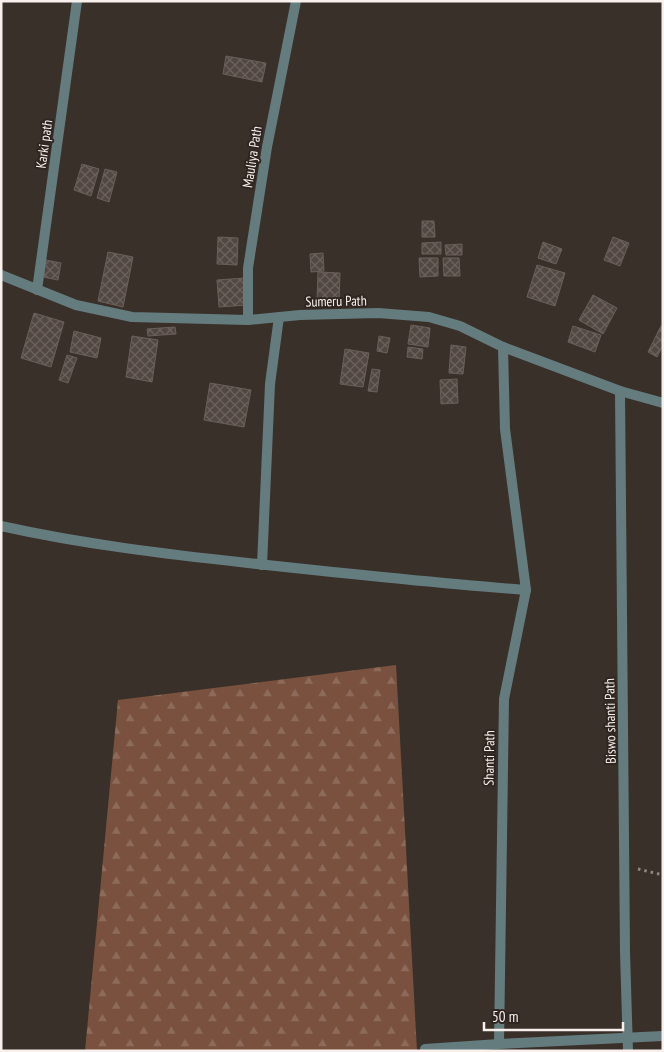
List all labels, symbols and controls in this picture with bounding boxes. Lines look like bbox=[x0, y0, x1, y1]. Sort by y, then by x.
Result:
street label: Karki path bbox=[32, 118, 56, 170]
street label: Mauliya Path bbox=[238, 125, 266, 189]
street label: Sumeru Path bbox=[305, 291, 367, 311]
street label: Biswo shanti Path bbox=[600, 678, 620, 764]
street label: Shanti Path bbox=[480, 730, 498, 786]
scale bar bbox=[484, 1000, 623, 1032]
text: 50 m bbox=[492, 1007, 518, 1026]

